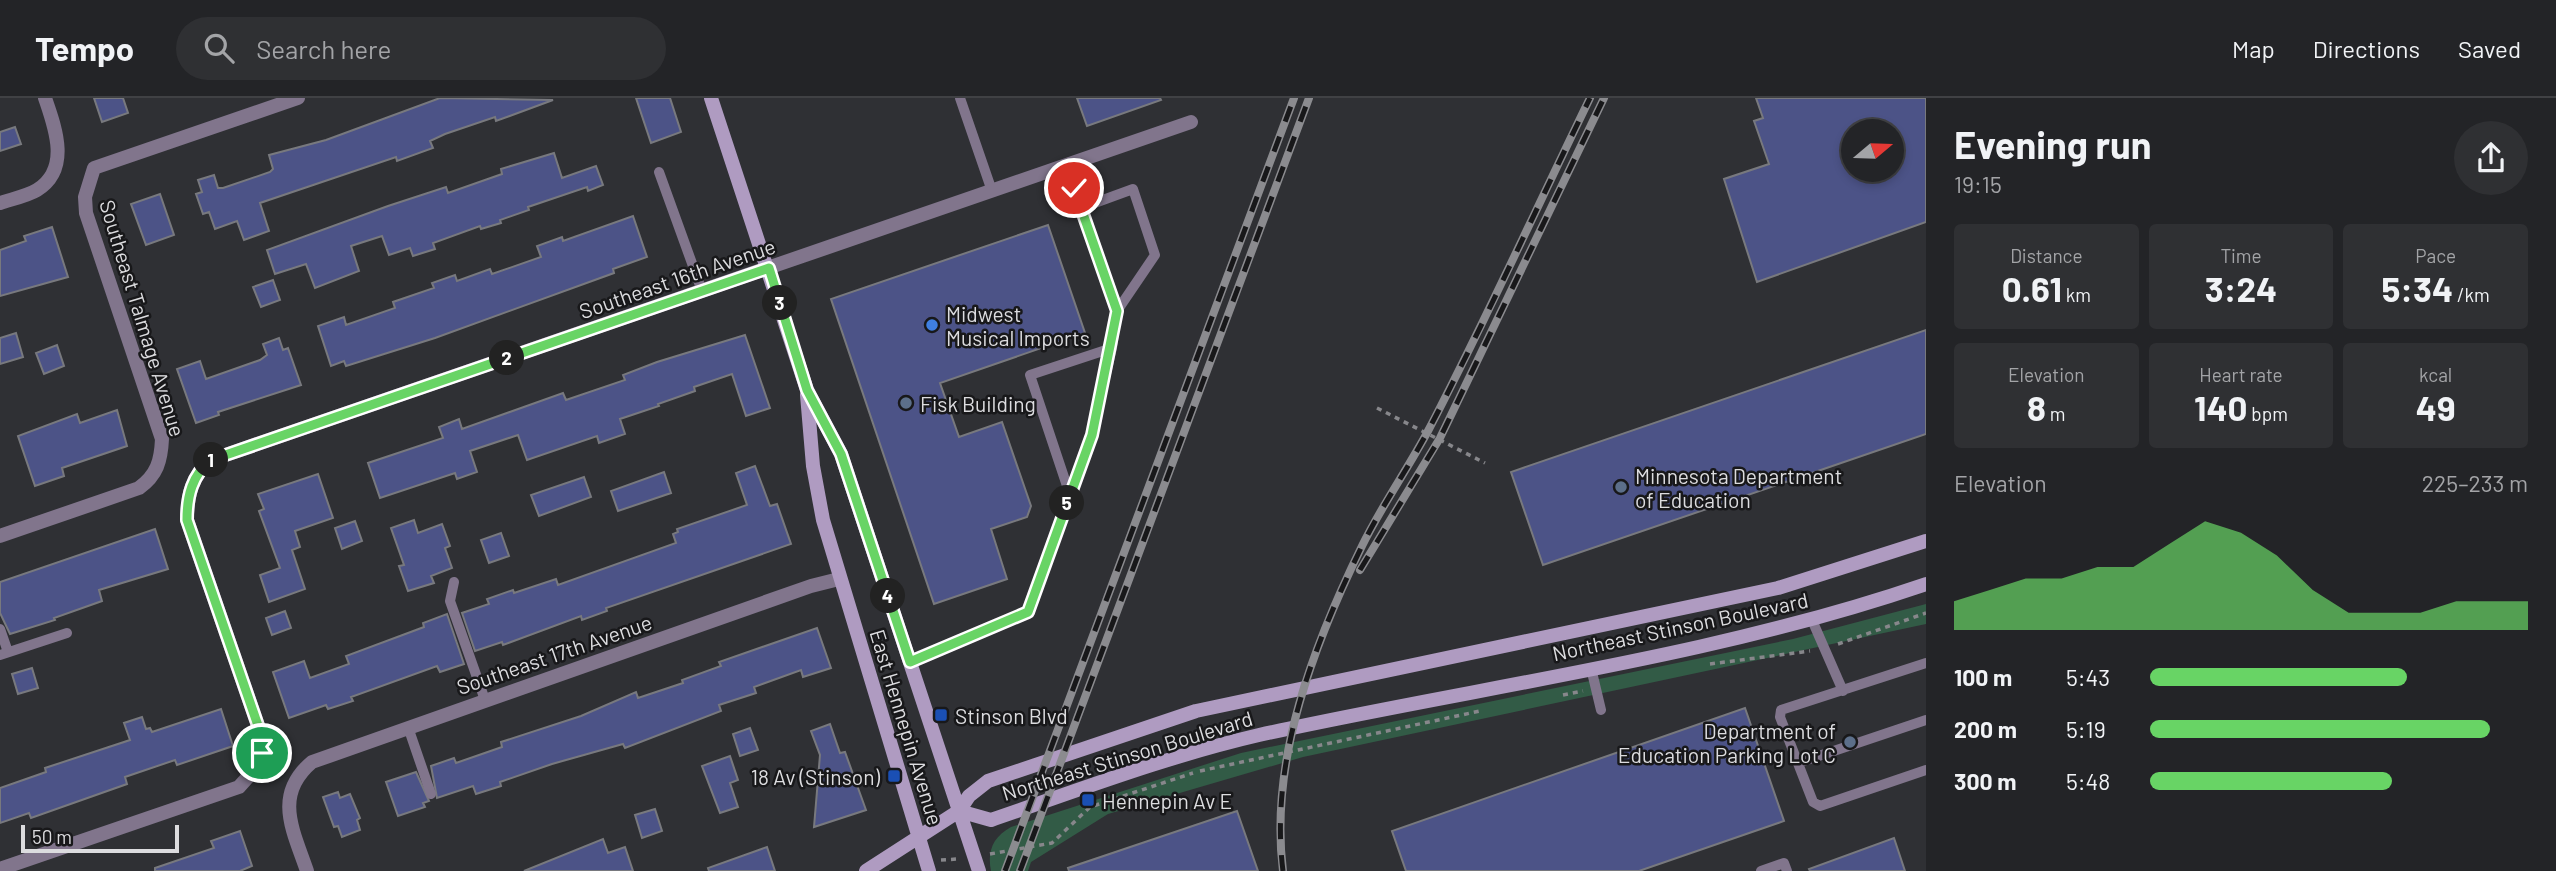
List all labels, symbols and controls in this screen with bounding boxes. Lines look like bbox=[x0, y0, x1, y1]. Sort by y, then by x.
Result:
search box bbox=[176, 17, 666, 80]
text: Tempo bbox=[35, 28, 134, 68]
icon: search bbox=[200, 29, 238, 67]
text: Search here bbox=[256, 33, 391, 64]
text: Map bbox=[2232, 34, 2275, 63]
text: Directions bbox=[2313, 34, 2420, 63]
text: Saved bbox=[2458, 34, 2521, 63]
north arrow bbox=[1841, 119, 1904, 182]
map controls bbox=[1841, 119, 1904, 182]
text: Evening run bbox=[1954, 121, 2152, 167]
button: share bbox=[2454, 121, 2528, 195]
pin bbox=[1044, 158, 1104, 218]
icon: check bbox=[1055, 169, 1093, 207]
text: 19:15 bbox=[1954, 170, 2002, 198]
street label: Southeast Talmage Avenue bbox=[95, 197, 191, 439]
street label: Southeast 16th Avenue bbox=[576, 233, 778, 323]
text: Distance bbox=[2010, 244, 2083, 267]
text: Time bbox=[2220, 244, 2262, 267]
text: Pace bbox=[2415, 244, 2456, 267]
text: 0.61 bbox=[2002, 267, 2062, 309]
text: 3:24 bbox=[2205, 267, 2277, 309]
text: 5:34 bbox=[2382, 267, 2453, 309]
text: km bbox=[2062, 283, 2091, 306]
text: /km bbox=[2453, 283, 2490, 306]
pin: 3 bbox=[762, 286, 798, 320]
text: 3 bbox=[774, 291, 785, 314]
place label: Midwest Musical Imports bbox=[946, 301, 1090, 350]
marker: Midwest Musical Imports bbox=[924, 317, 940, 333]
pin: 2 bbox=[490, 341, 524, 376]
text: 2 bbox=[501, 346, 512, 369]
text: Elevation bbox=[2008, 363, 2085, 386]
text: Heart rate bbox=[2199, 363, 2283, 386]
text: kcal bbox=[2419, 363, 2452, 386]
text: 8 bbox=[2027, 386, 2046, 428]
text: 140 bbox=[2194, 386, 2248, 428]
text: 49 bbox=[2416, 386, 2456, 428]
place label: Fisk Building bbox=[920, 391, 1036, 416]
marker: Fisk Building bbox=[898, 395, 914, 411]
text: m bbox=[2046, 402, 2066, 425]
text: bpm bbox=[2248, 402, 2288, 425]
pin: 1 bbox=[194, 442, 228, 478]
text: 1 bbox=[207, 448, 214, 471]
place label: Minnesota Department of Education bbox=[1635, 463, 1842, 512]
text: Elevation bbox=[1954, 469, 2047, 497]
text: 225–233 m bbox=[2422, 469, 2528, 497]
marker: Minnesota Department of Education bbox=[1613, 479, 1629, 495]
pin: 5 bbox=[1050, 486, 1084, 520]
text: 5 bbox=[1061, 491, 1072, 514]
pin: 4 bbox=[870, 578, 906, 614]
text: 4 bbox=[882, 584, 893, 607]
street label: Northeast Stinson Boulevard bbox=[1550, 587, 1810, 665]
street label: Southeast 17th Avenue bbox=[453, 609, 655, 699]
street label: East Hennepin Avenue bbox=[865, 626, 949, 828]
text: 100 m bbox=[1954, 663, 2012, 691]
text: 5:43 bbox=[2066, 663, 2110, 691]
place label: Stinson Blvd bbox=[955, 703, 1068, 728]
street label: Northeast Stinson Boulevard bbox=[999, 705, 1255, 805]
marker: Stinson Blvd bbox=[933, 707, 949, 723]
text: 200 m bbox=[1954, 715, 2017, 743]
text: 5:19 bbox=[2066, 715, 2106, 743]
place label: Department of Education Parking Lot C bbox=[1618, 718, 1836, 767]
pin bbox=[232, 723, 292, 783]
icon: arrive bbox=[243, 734, 281, 772]
marker: Department of Education Parking Lot C bbox=[1842, 734, 1858, 750]
place label: 18 Av (Stinson) bbox=[751, 764, 881, 789]
text: 300 m bbox=[1954, 767, 2016, 795]
text: 5:48 bbox=[2066, 767, 2110, 795]
marker: 18 Av (Stinson) bbox=[886, 768, 902, 784]
place label: Hennepin Av E bbox=[1102, 788, 1232, 813]
marker: Hennepin Av E bbox=[1080, 792, 1096, 808]
scale bar bbox=[21, 822, 178, 854]
text: 50 m bbox=[32, 825, 72, 848]

